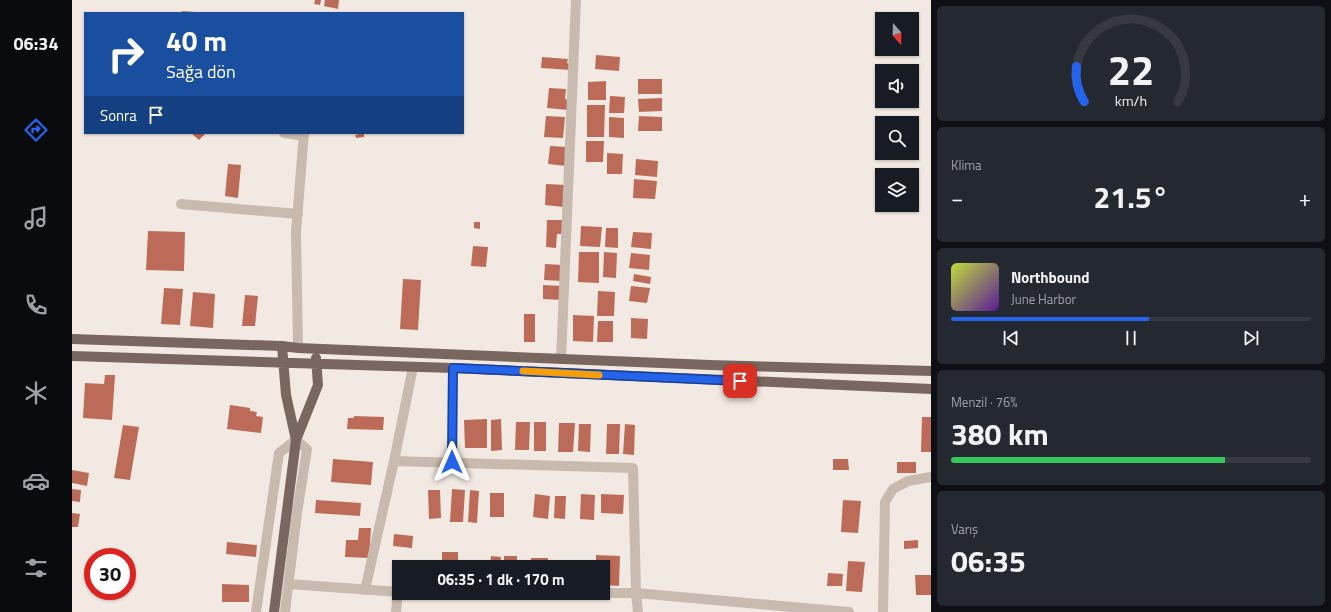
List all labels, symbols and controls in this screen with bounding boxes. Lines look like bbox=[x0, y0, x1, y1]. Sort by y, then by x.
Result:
north arrow bbox=[875, 12, 919, 56]
map controls bbox=[875, 12, 919, 212]
text: 40 m bbox=[166, 19, 227, 62]
icon: right bbox=[100, 28, 152, 80]
text: 06:34 bbox=[14, 30, 58, 57]
text: 22 bbox=[1108, 37, 1154, 100]
text: Sağa dön bbox=[166, 58, 236, 85]
button: sound bbox=[875, 64, 919, 108]
text: km/h bbox=[1115, 89, 1147, 111]
text: Sonra bbox=[100, 104, 137, 127]
icon: arrive bbox=[145, 104, 167, 126]
icon: directions bbox=[22, 116, 50, 144]
button: search bbox=[875, 116, 919, 160]
text: Klima bbox=[951, 155, 982, 175]
button: layers bbox=[875, 168, 919, 212]
text: 21.5° bbox=[1094, 174, 1168, 220]
text: − bbox=[951, 181, 963, 215]
text: + bbox=[1299, 181, 1311, 215]
icon: music bbox=[22, 204, 50, 232]
text: Northbound bbox=[1011, 266, 1090, 289]
text: June Harbor bbox=[1011, 289, 1076, 309]
icon: phone bbox=[22, 291, 50, 319]
icon: previous bbox=[1000, 327, 1022, 349]
icon: pause bbox=[1120, 327, 1142, 349]
icon: next bbox=[1240, 327, 1262, 349]
pin bbox=[723, 364, 757, 398]
icon: arrive bbox=[729, 370, 751, 392]
icon: climate bbox=[22, 379, 50, 407]
text: Menzil · 76% bbox=[951, 392, 1018, 412]
text: 380 km bbox=[951, 411, 1049, 457]
position arrow bbox=[431, 441, 473, 483]
icon: car bbox=[22, 467, 50, 495]
text: Varış bbox=[951, 519, 978, 539]
text: 06:35 bbox=[951, 538, 1026, 584]
speed limit sign: 30 bbox=[84, 548, 136, 600]
icon: filters bbox=[22, 554, 50, 582]
text: 06:35 · 1 dk · 170 m bbox=[437, 568, 565, 591]

